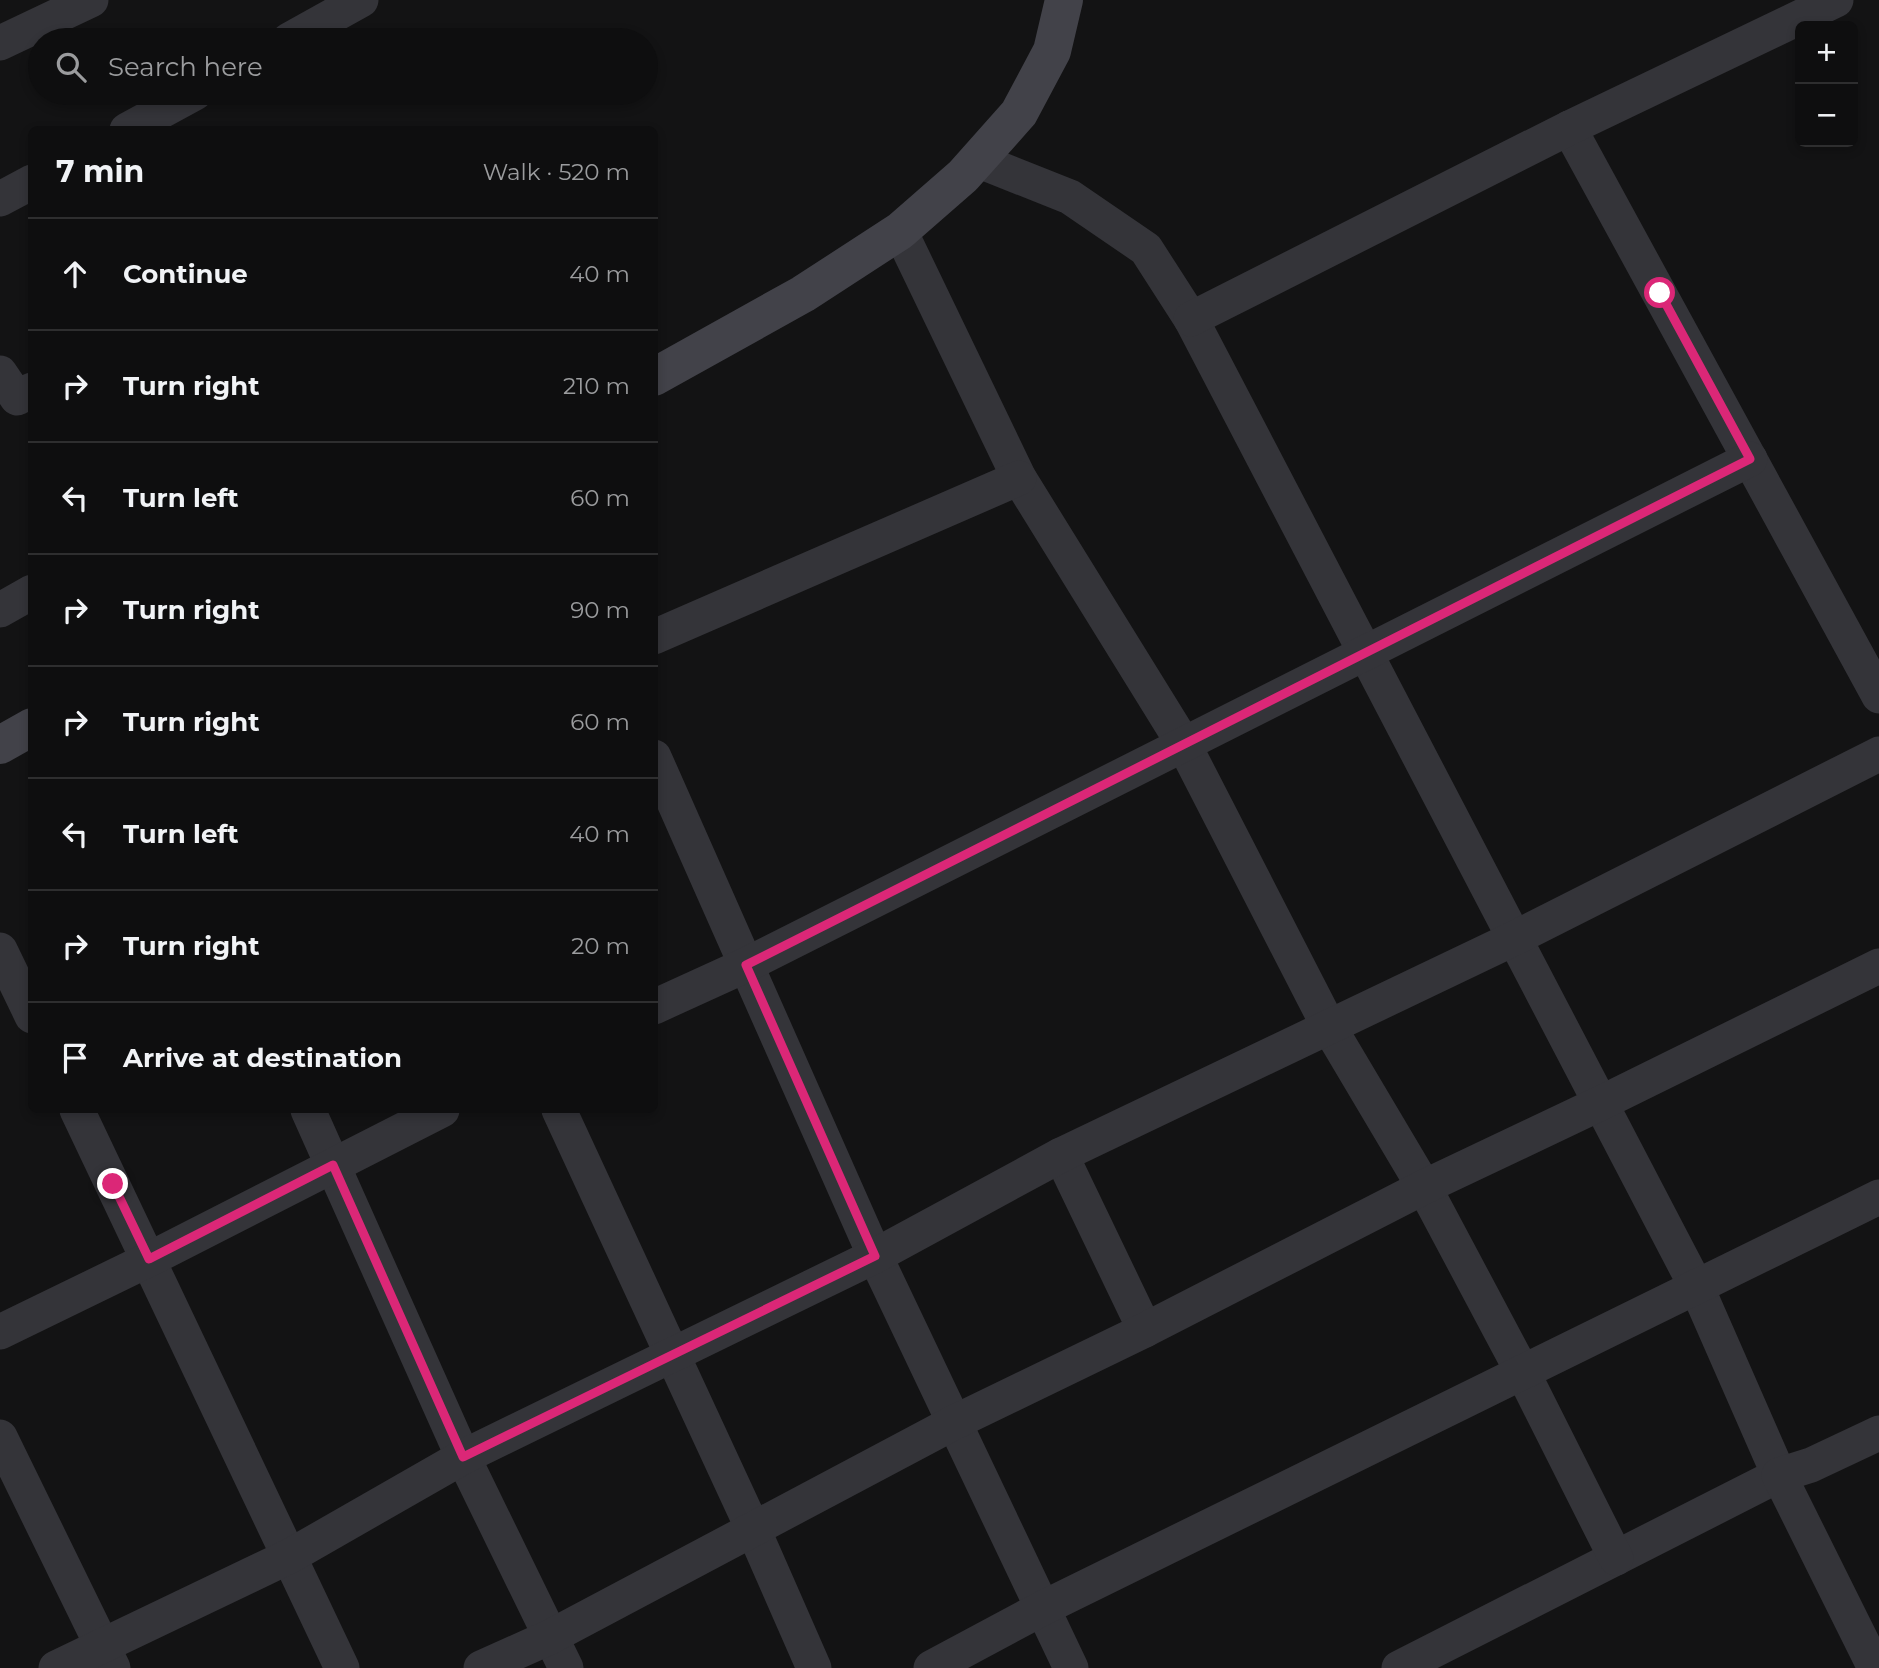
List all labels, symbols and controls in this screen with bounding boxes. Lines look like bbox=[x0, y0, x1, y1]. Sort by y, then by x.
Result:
map controls bbox=[1795, 21, 1858, 147]
button: + bbox=[1795, 21, 1858, 84]
search box bbox=[28, 28, 658, 105]
icon: search bbox=[52, 48, 90, 86]
text: Search here bbox=[108, 51, 263, 83]
button: − bbox=[1795, 84, 1858, 147]
text: 7 min bbox=[56, 153, 144, 190]
text: Walk · 520 m bbox=[483, 158, 630, 186]
icon: ahead bbox=[56, 255, 94, 293]
text: Continue bbox=[123, 258, 248, 290]
text: 40 m bbox=[569, 260, 630, 288]
route start bbox=[1644, 277, 1675, 308]
icon: right bbox=[56, 367, 94, 405]
text: Turn right bbox=[123, 370, 259, 402]
text: 210 m bbox=[563, 372, 630, 400]
icon: left bbox=[56, 479, 94, 517]
text: Turn left bbox=[123, 482, 239, 514]
text: 60 m bbox=[570, 484, 630, 512]
icon: right bbox=[56, 591, 94, 629]
text: Turn right bbox=[123, 594, 259, 626]
text: 90 m bbox=[570, 596, 630, 624]
icon: right bbox=[56, 703, 94, 741]
text: Turn right bbox=[123, 706, 259, 738]
text: 60 m bbox=[570, 708, 630, 736]
icon: left bbox=[56, 815, 94, 853]
text: Turn left bbox=[123, 818, 239, 850]
text: 40 m bbox=[569, 820, 630, 848]
icon: right bbox=[56, 927, 94, 965]
text: Turn right bbox=[123, 930, 259, 962]
text: 20 m bbox=[571, 932, 630, 960]
icon: arrive bbox=[56, 1039, 94, 1077]
text: Arrive at destination bbox=[123, 1042, 402, 1074]
route end bbox=[97, 1168, 128, 1199]

